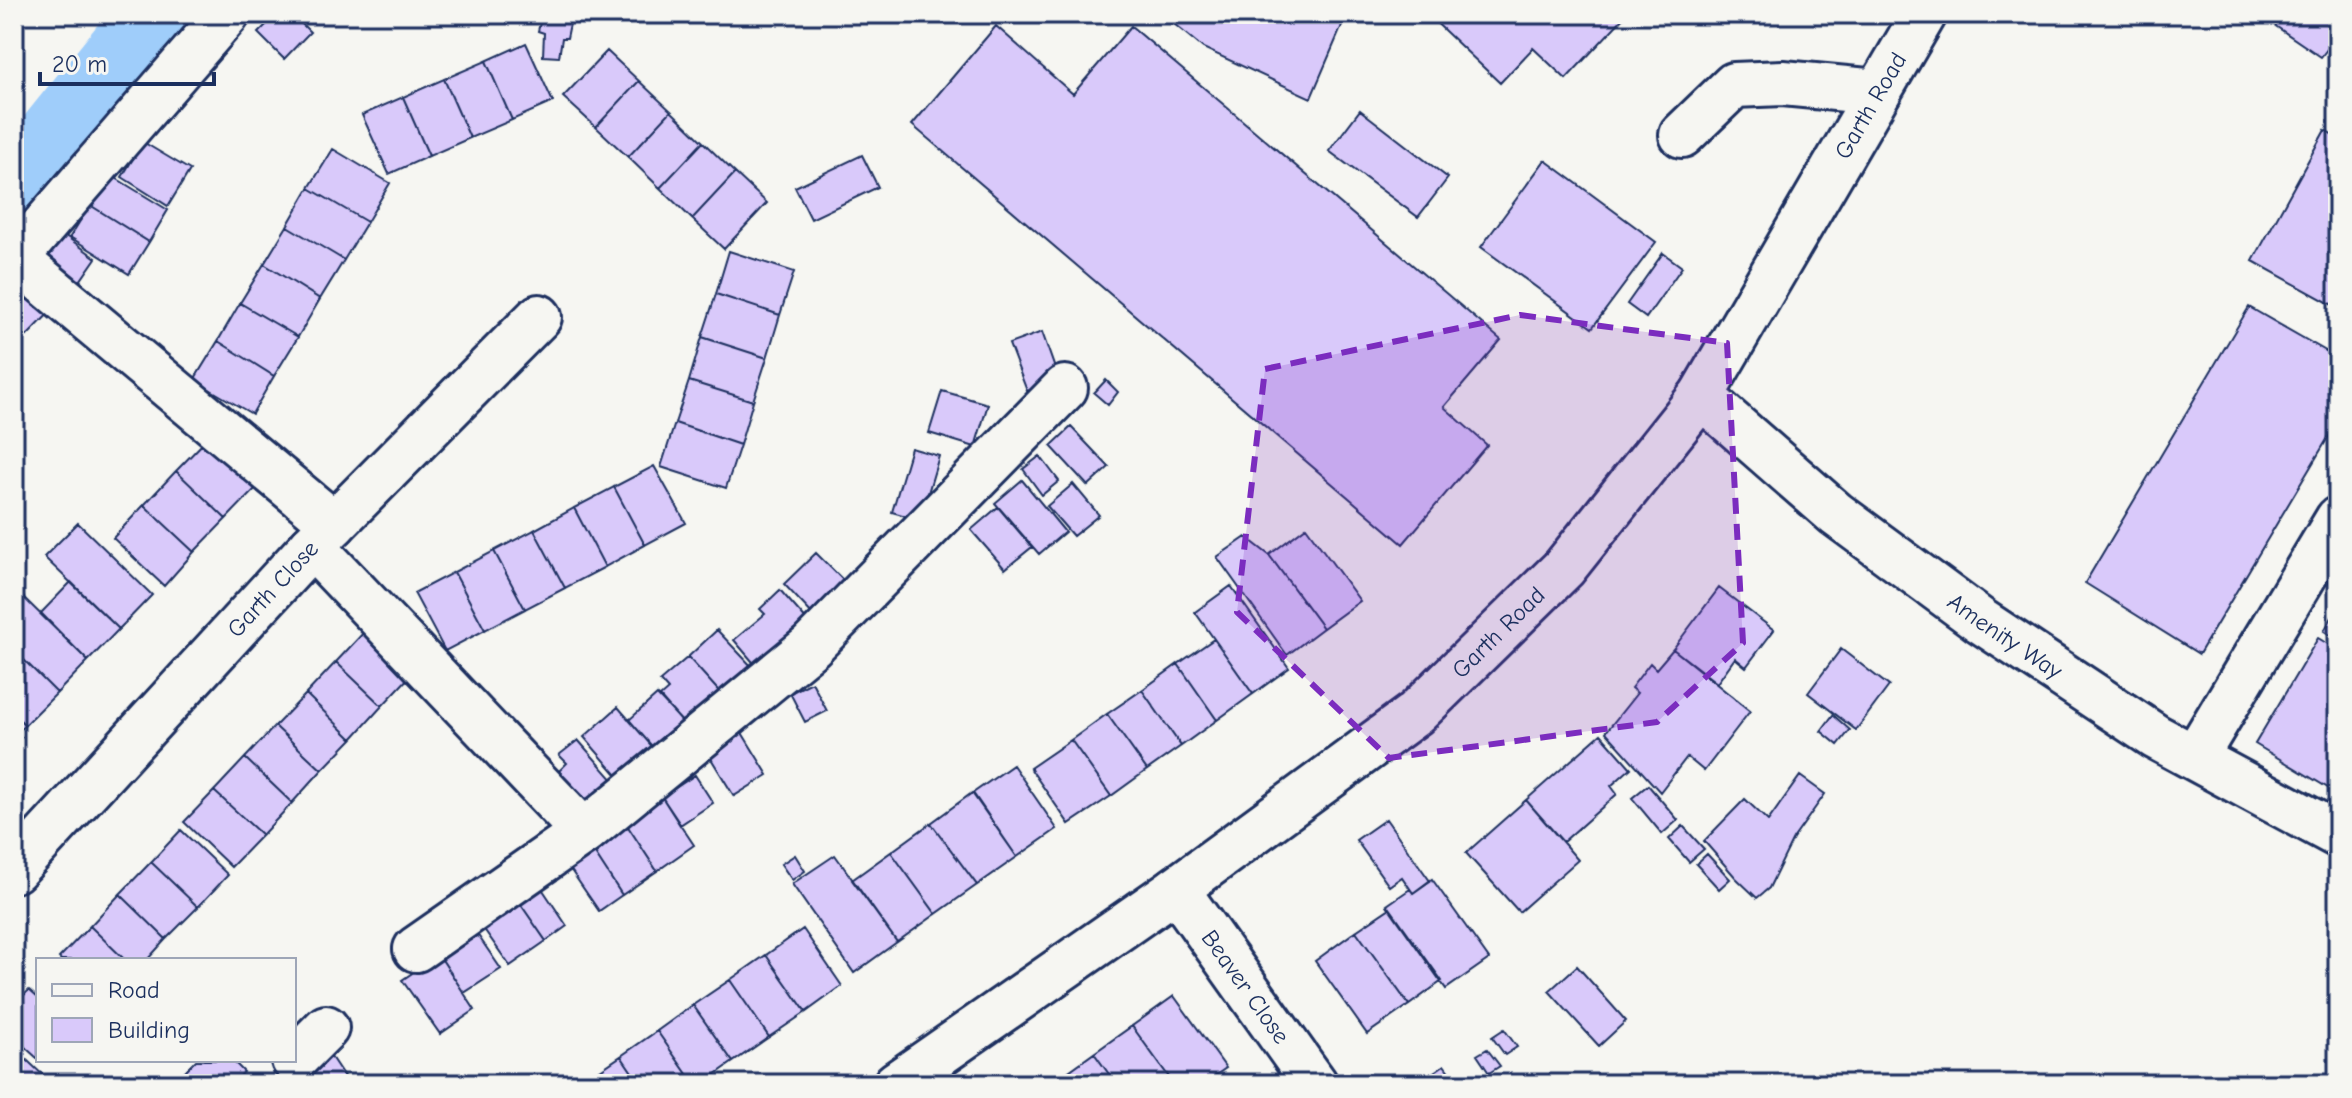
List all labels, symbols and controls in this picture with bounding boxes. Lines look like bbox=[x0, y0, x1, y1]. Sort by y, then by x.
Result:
scale bar bbox=[40, 36, 214, 86]
street label: Garth Road bbox=[1828, 47, 1912, 164]
text: 20 m bbox=[52, 50, 107, 78]
street label: Garth Close bbox=[221, 535, 324, 643]
street label: Garth Road bbox=[1446, 581, 1550, 684]
street label: Amenity Way bbox=[1942, 587, 2068, 685]
street label: Beaver Close bbox=[1196, 924, 1296, 1049]
legend bbox=[36, 958, 296, 1062]
text: Road bbox=[108, 976, 160, 1004]
text: Building bbox=[108, 1016, 190, 1044]

